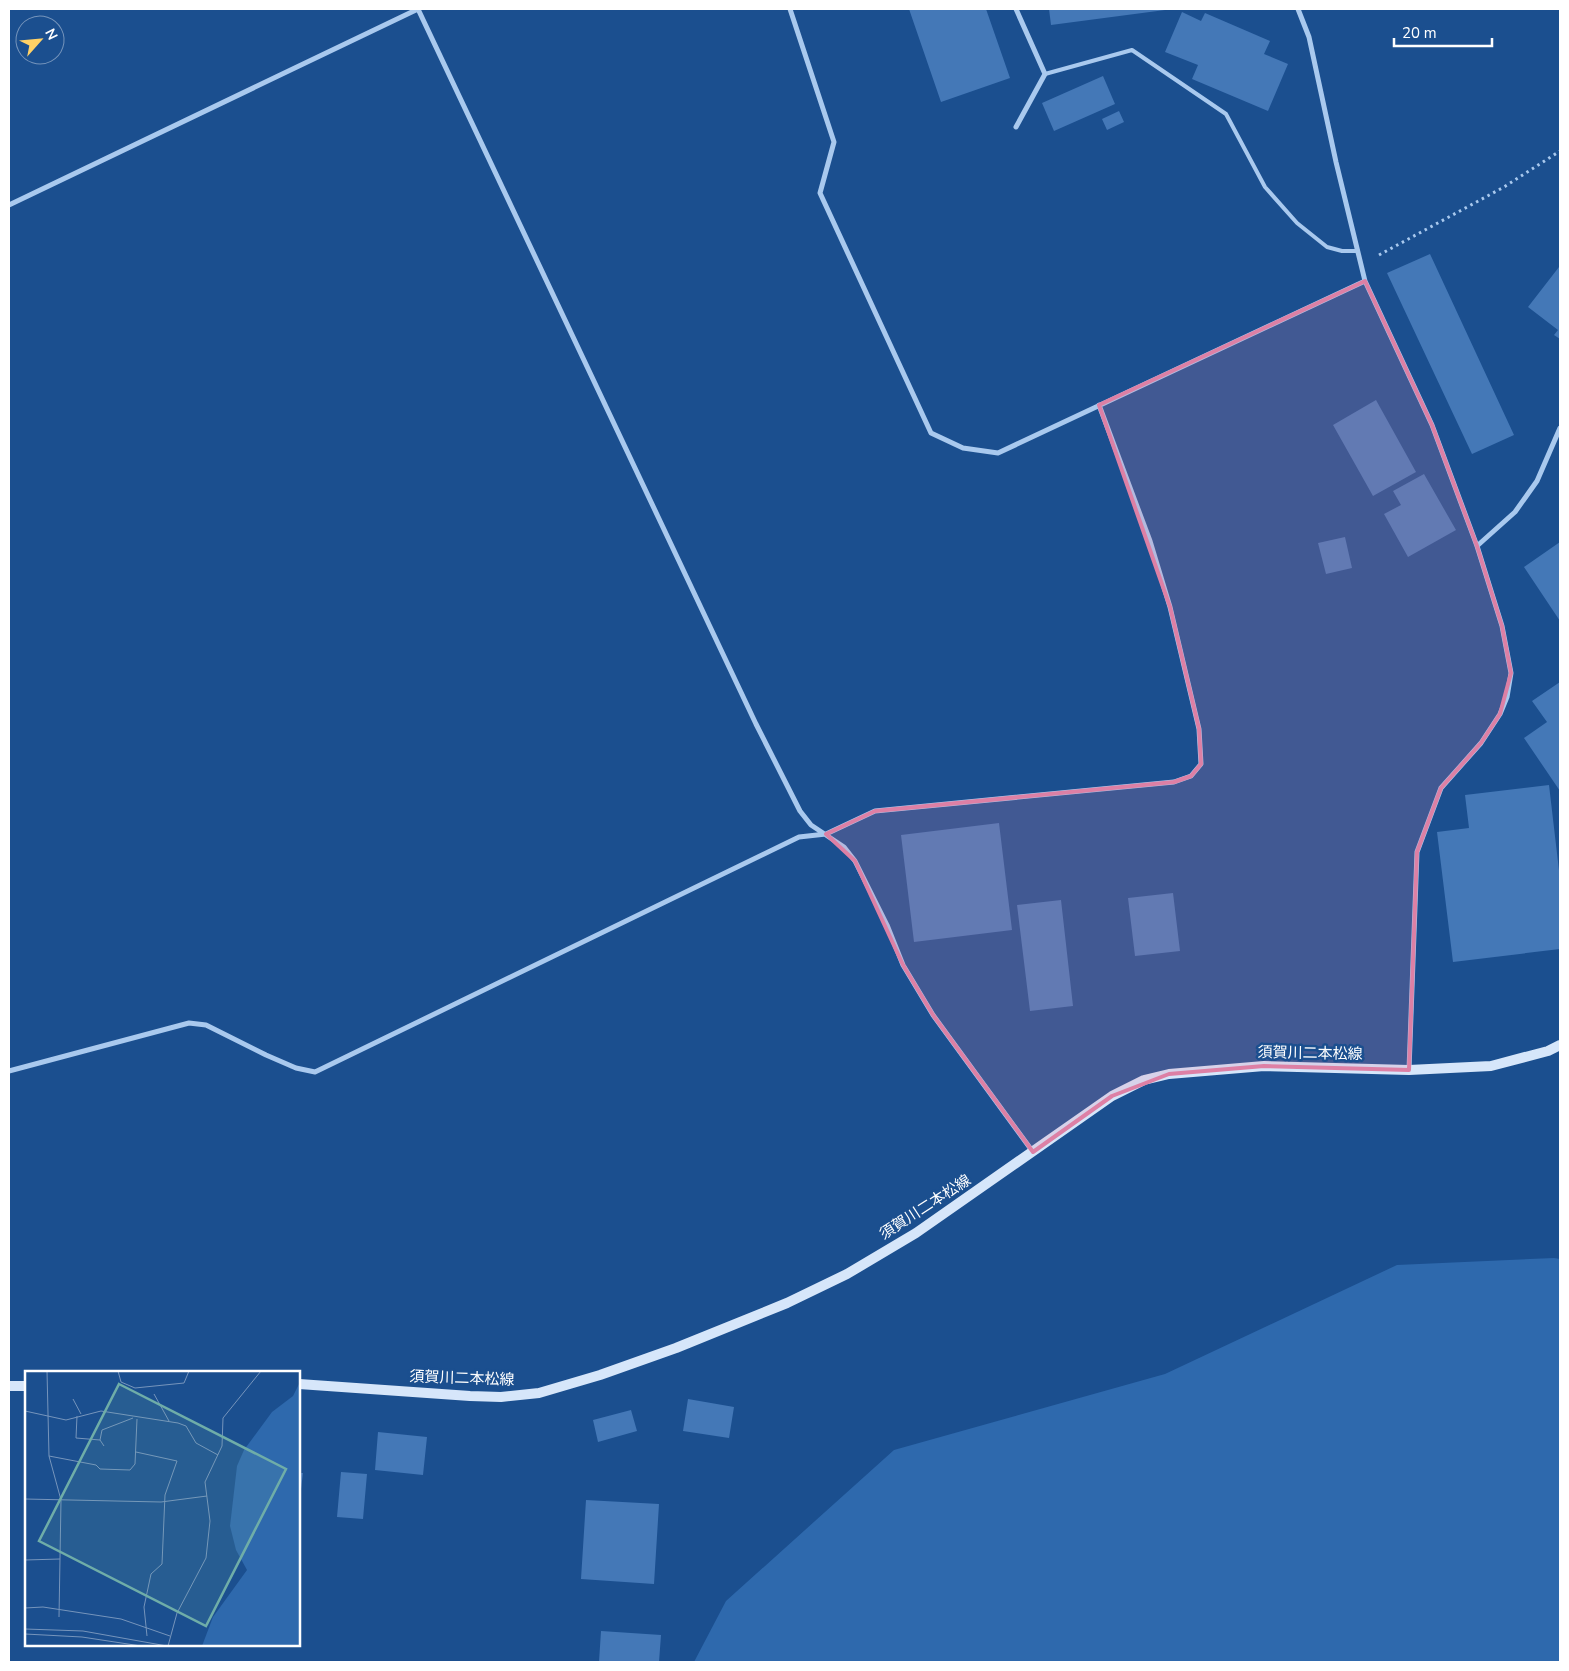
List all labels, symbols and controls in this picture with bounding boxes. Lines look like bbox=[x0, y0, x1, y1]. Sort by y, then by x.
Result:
north arrow bbox=[15, 15, 65, 65]
scale bar bbox=[1394, 15, 1492, 47]
text: 20 m bbox=[1402, 23, 1437, 43]
text: N bbox=[40, 25, 62, 43]
street label: 須賀川二本松線 bbox=[1257, 1042, 1363, 1064]
street label: 須賀川二本松線 bbox=[876, 1170, 974, 1244]
street label: 須賀川二本松線 bbox=[409, 1366, 515, 1390]
inset map bbox=[25, 1371, 300, 1646]

